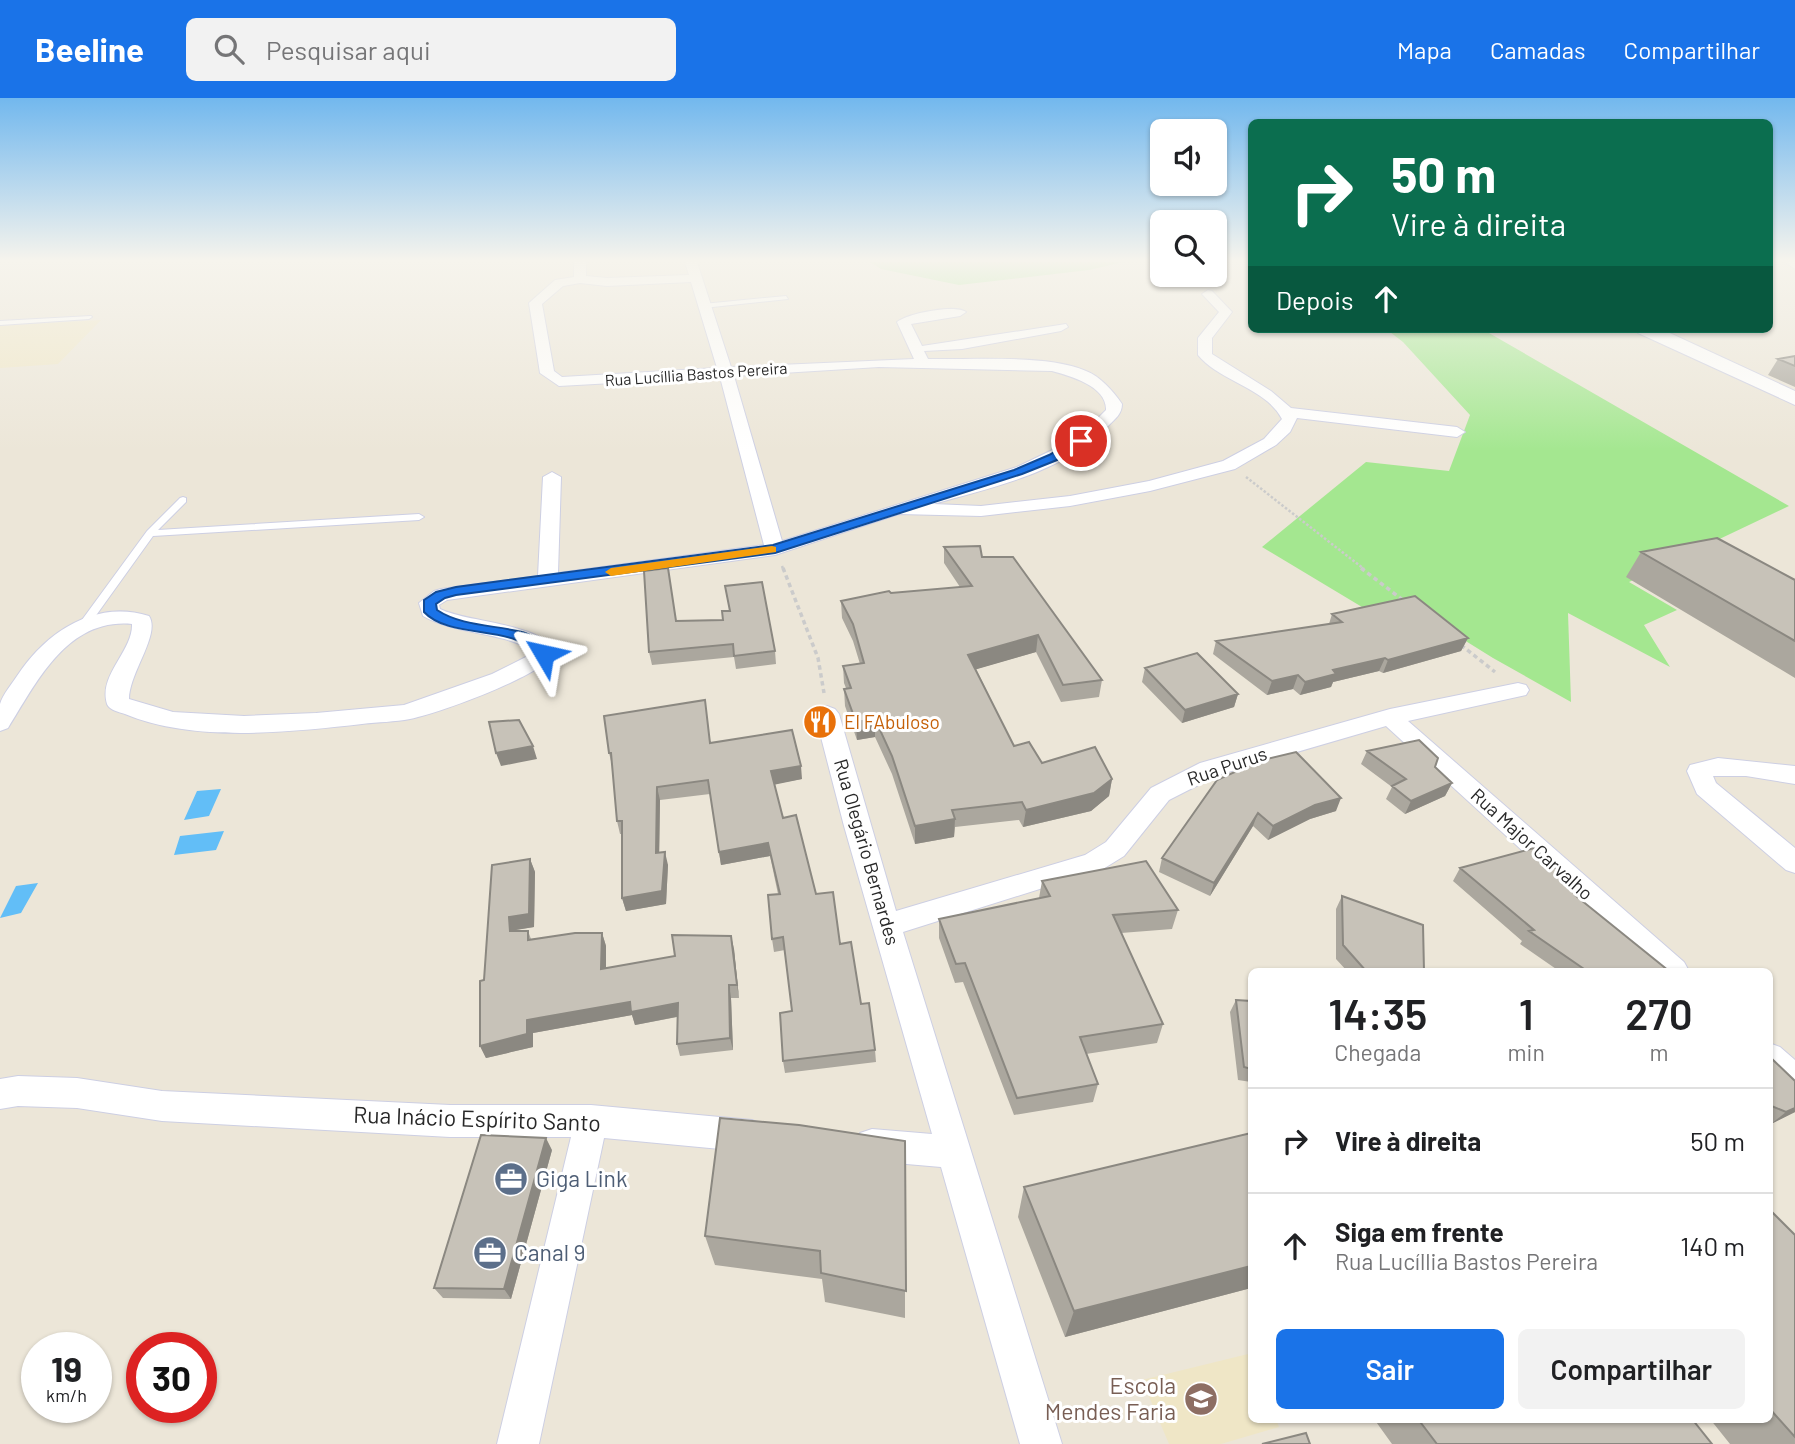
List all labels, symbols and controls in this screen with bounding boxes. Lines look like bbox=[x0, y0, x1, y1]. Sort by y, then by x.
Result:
search box bbox=[186, 18, 676, 81]
text: Beeline bbox=[35, 29, 144, 69]
icon: search bbox=[210, 30, 248, 68]
text: Pesquisar aqui bbox=[266, 34, 431, 65]
text: Mapa bbox=[1397, 35, 1452, 64]
text: Camadas bbox=[1490, 35, 1586, 64]
text: Compartilhar bbox=[1624, 35, 1760, 64]
map controls bbox=[1150, 119, 1227, 287]
button: sound bbox=[1150, 119, 1227, 196]
text: 50 m bbox=[1391, 144, 1496, 203]
icon: right bbox=[1276, 147, 1367, 238]
text: Vire à direita bbox=[1391, 204, 1566, 242]
button: search bbox=[1150, 210, 1227, 287]
icon: ahead bbox=[1367, 280, 1405, 318]
text: Depois bbox=[1276, 284, 1353, 315]
street label: Rua Lucíllia Bastos Pereira bbox=[604, 358, 788, 389]
pin bbox=[1051, 411, 1111, 471]
icon: arrive bbox=[1062, 422, 1100, 460]
position arrow bbox=[507, 617, 581, 691]
restaurant icon: El FAbuloso bbox=[801, 703, 839, 741]
place label: El FAbuloso bbox=[844, 710, 940, 733]
street label: Rua Purus bbox=[1184, 741, 1270, 790]
street label: Rua Olegário Bernardes bbox=[830, 756, 905, 948]
street label: Rua Major Carvalho bbox=[1467, 783, 1598, 904]
text: 14:35 bbox=[1328, 988, 1427, 1038]
text: 1 bbox=[1519, 988, 1534, 1038]
text: 270 bbox=[1625, 988, 1693, 1038]
text: Chegada bbox=[1334, 1038, 1421, 1066]
text: min bbox=[1508, 1038, 1545, 1066]
text: m bbox=[1649, 1038, 1668, 1066]
street label: Rua Inácio Espírito Santo bbox=[353, 1100, 601, 1136]
icon: right bbox=[1276, 1122, 1314, 1160]
text: Vire à direita bbox=[1335, 1125, 1481, 1156]
text: 50 m bbox=[1690, 1125, 1745, 1156]
office icon: Giga Link bbox=[492, 1160, 530, 1198]
place label: Giga Link bbox=[536, 1164, 627, 1192]
text: Siga em frente bbox=[1335, 1216, 1504, 1247]
icon: ahead bbox=[1276, 1227, 1314, 1265]
text: 140 m bbox=[1680, 1230, 1745, 1261]
office icon: Canal 9 bbox=[471, 1234, 509, 1272]
place label: Canal 9 bbox=[514, 1238, 586, 1266]
text: Rua Lucíllia Bastos Pereira bbox=[1335, 1247, 1598, 1275]
button: Sair bbox=[1276, 1329, 1504, 1409]
button: Compartilhar bbox=[1518, 1329, 1745, 1409]
speed limit sign: 30 bbox=[126, 1332, 217, 1423]
text: 19 bbox=[51, 1347, 82, 1389]
place label: Escola Mendes Faria bbox=[1045, 1371, 1176, 1425]
school or university icon: Escola Mendes Faria bbox=[1182, 1380, 1220, 1418]
text: km/h bbox=[46, 1384, 87, 1406]

